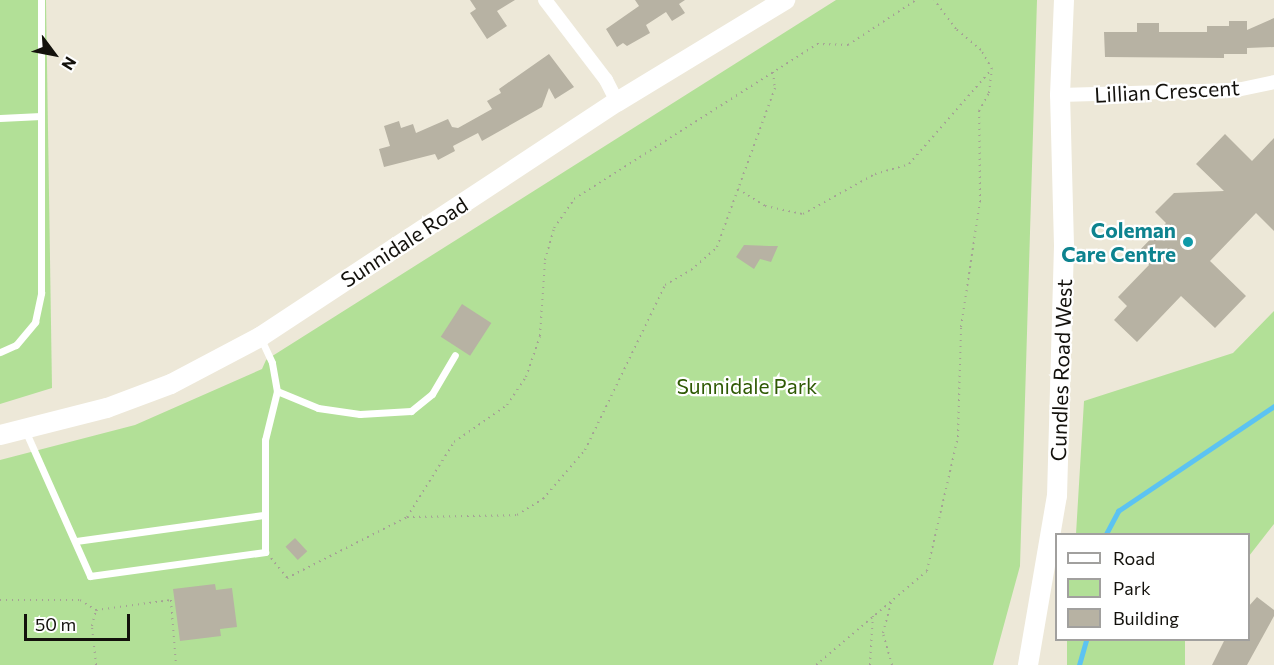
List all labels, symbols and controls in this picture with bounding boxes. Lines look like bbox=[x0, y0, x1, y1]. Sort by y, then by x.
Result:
north arrow bbox=[24, 24, 84, 84]
text: N bbox=[58, 54, 81, 74]
street label: Lillian Crescent bbox=[1094, 75, 1240, 107]
street label: Sunnidale Road bbox=[336, 192, 472, 292]
place label: Coleman Care Centre bbox=[1061, 217, 1176, 267]
marker: Coleman Care Centre bbox=[1181, 235, 1195, 249]
street label: Cundles Road West bbox=[1045, 278, 1077, 462]
park label: Sunnidale Park bbox=[677, 373, 817, 399]
legend bbox=[1055, 533, 1250, 641]
text: Road bbox=[1113, 547, 1155, 569]
text: Park bbox=[1113, 577, 1151, 599]
scale bar bbox=[27, 602, 134, 640]
text: Building bbox=[1113, 607, 1179, 629]
text: 50 m bbox=[35, 613, 76, 635]

